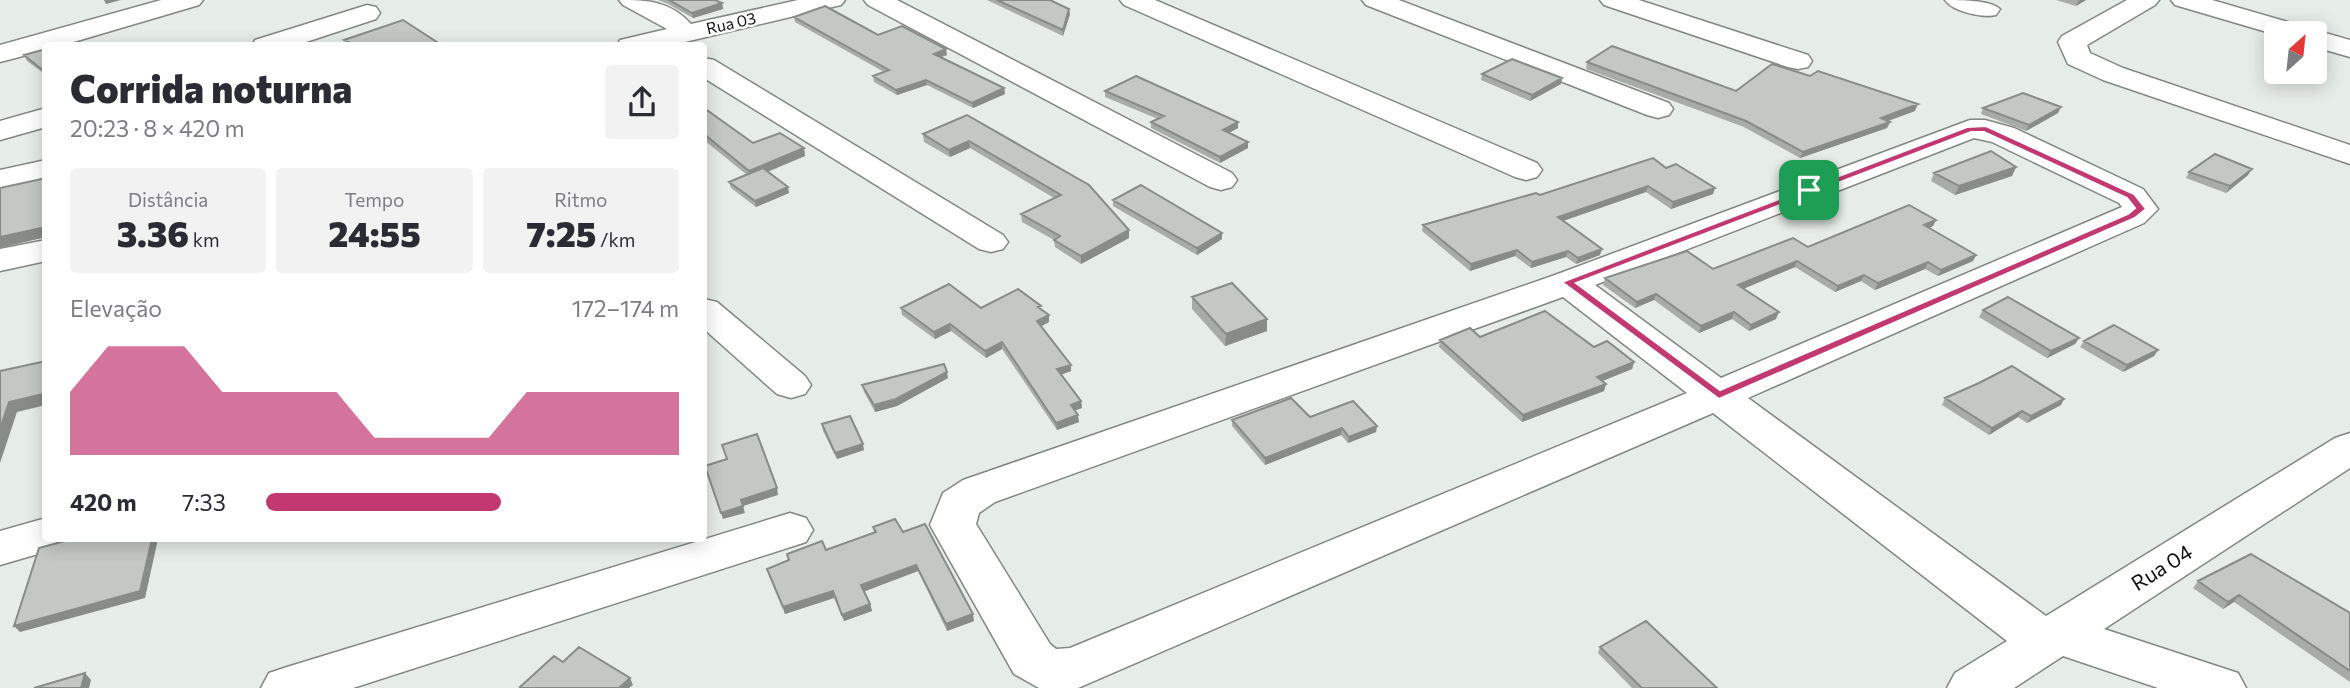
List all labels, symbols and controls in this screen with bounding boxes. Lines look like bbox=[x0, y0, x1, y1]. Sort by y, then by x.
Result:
street label: Rua 03 bbox=[704, 8, 758, 37]
north arrow bbox=[2264, 21, 2328, 84]
map controls bbox=[2264, 21, 2327, 84]
text: Corrida noturna bbox=[70, 64, 352, 111]
button: share bbox=[605, 65, 679, 139]
text: 20:23 · 8 × 420 m bbox=[70, 114, 245, 142]
pin bbox=[1779, 160, 1839, 220]
icon: arrive bbox=[1790, 171, 1828, 209]
text: Distância bbox=[128, 188, 208, 211]
text: Tempo bbox=[345, 188, 404, 211]
text: Ritmo bbox=[554, 188, 607, 211]
text: 3.36 bbox=[117, 211, 189, 254]
text: 24:55 bbox=[328, 211, 421, 254]
text: 7:25 bbox=[526, 211, 596, 254]
text: km bbox=[189, 228, 220, 251]
text: /km bbox=[596, 228, 635, 251]
text: Elevação bbox=[70, 294, 162, 322]
text: 172–174 m bbox=[572, 294, 679, 322]
text: 420 m bbox=[70, 488, 137, 516]
text: 7:33 bbox=[182, 488, 226, 516]
street label: Rua 04 bbox=[2126, 538, 2197, 595]

